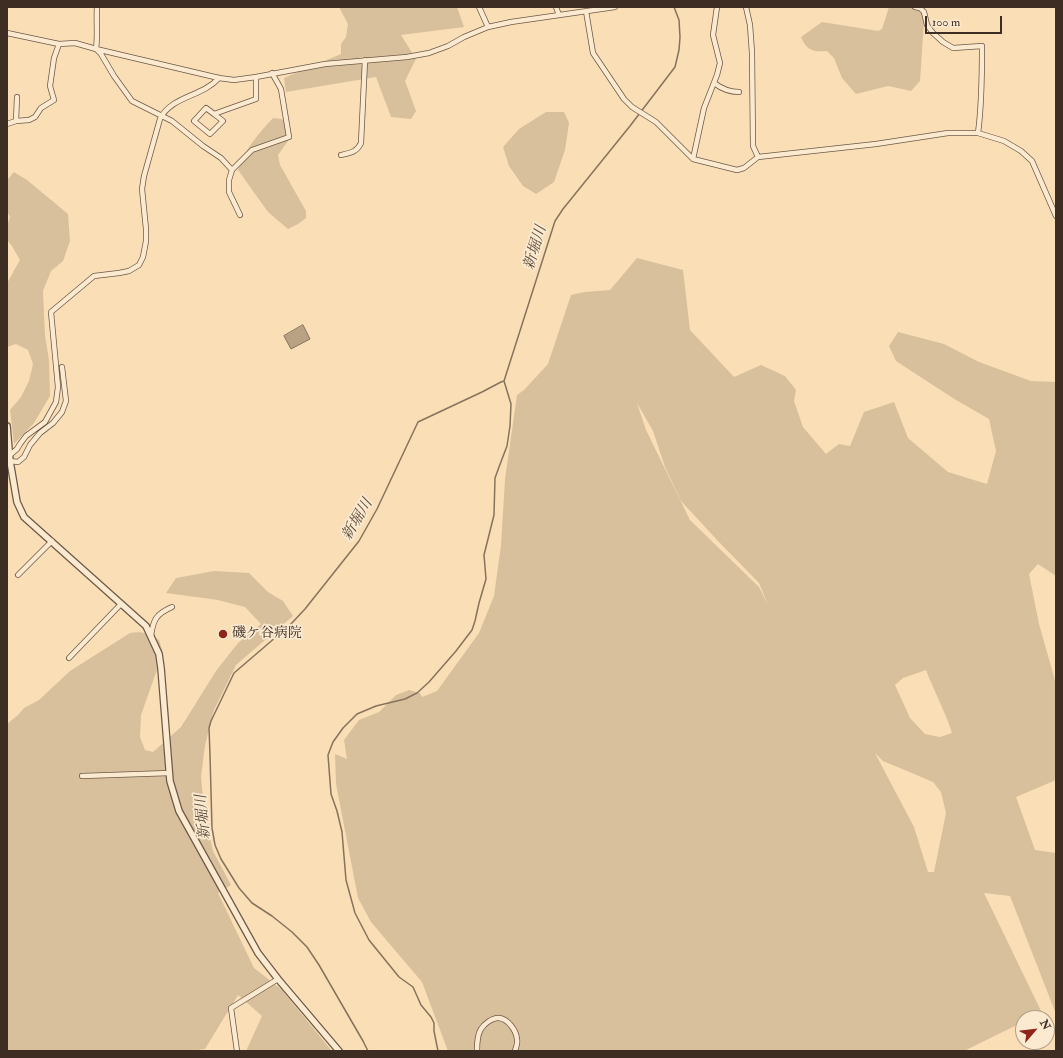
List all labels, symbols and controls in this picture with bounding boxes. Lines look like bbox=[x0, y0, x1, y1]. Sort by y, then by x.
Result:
scale bar bbox=[927, 8, 1004, 34]
text: 100 m bbox=[932, 15, 960, 30]
water label: 新堀川 bbox=[521, 224, 551, 272]
water label: 新堀川 bbox=[339, 496, 377, 544]
place label: 磯ケ谷病院 bbox=[232, 626, 302, 642]
marker: 磯ケ谷病院 bbox=[217, 628, 229, 640]
water label: 新堀川 bbox=[193, 794, 215, 840]
north arrow bbox=[1015, 1010, 1055, 1050]
text: N bbox=[1037, 1017, 1053, 1032]

